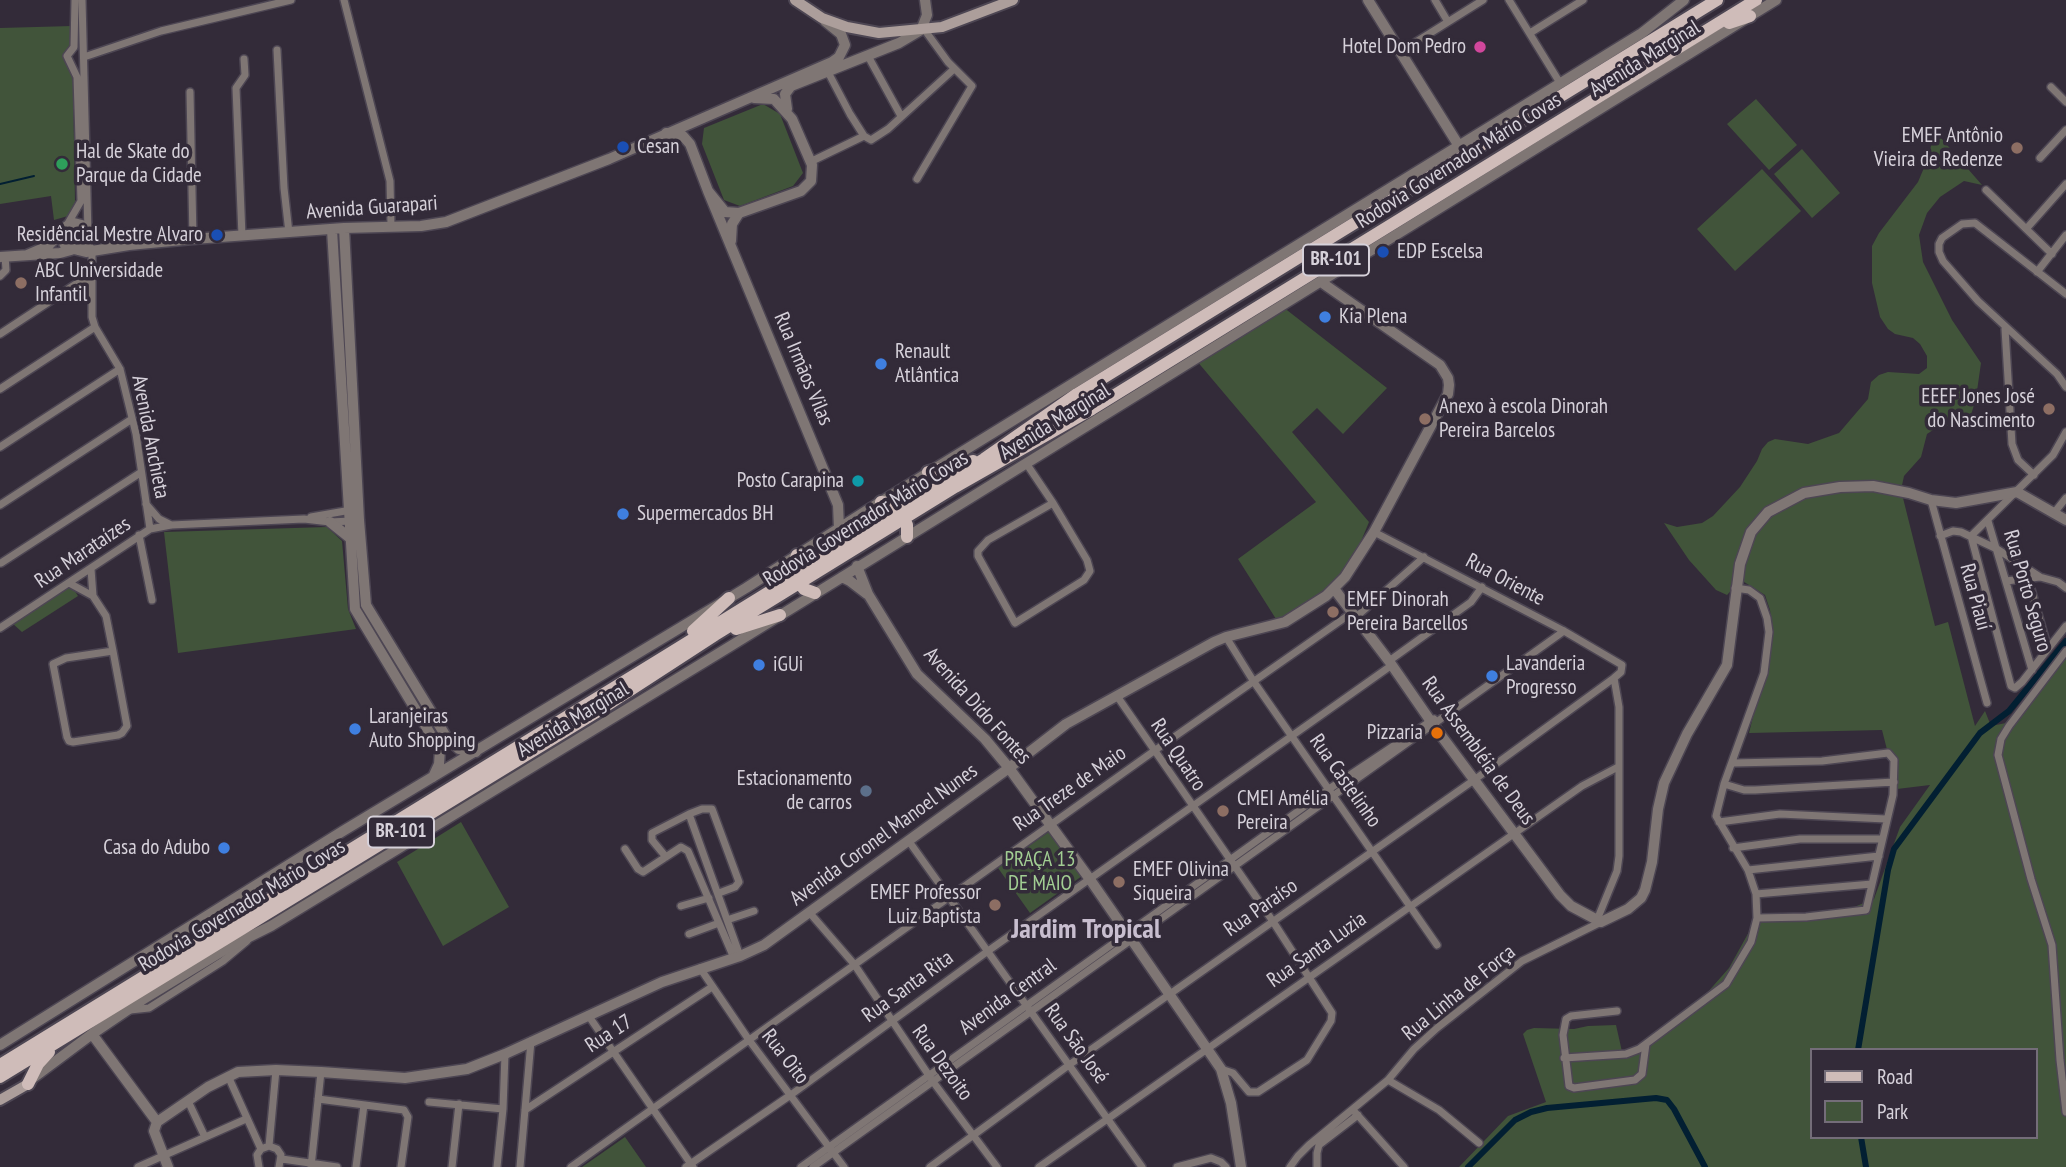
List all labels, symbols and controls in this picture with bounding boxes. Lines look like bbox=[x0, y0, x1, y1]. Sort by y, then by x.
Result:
street label: Avenida Marginal bbox=[1585, 15, 1705, 103]
place label: Hotel Dom Pedro bbox=[1342, 34, 1466, 60]
marker: Hotel Dom Pedro bbox=[1472, 39, 1488, 55]
street label: Rodovia Governador Mário Covas bbox=[1352, 88, 1566, 234]
place label: EMEF Antônio Vieira de Redenze bbox=[1874, 123, 2003, 173]
place label: Cesan bbox=[637, 134, 679, 160]
place label: Hal de Skate do Parque da Cidade bbox=[76, 139, 202, 189]
marker: Cesan bbox=[615, 139, 631, 155]
marker: EMEF Antônio Vieira de Redenze bbox=[2009, 140, 2025, 156]
marker: Hal de Skate do Parque da Cidade bbox=[54, 156, 70, 172]
street label: Avenida Guarapari bbox=[305, 191, 439, 225]
place label: Residêncial Mestre Alvaro bbox=[17, 222, 203, 248]
marker: Residêncial Mestre Alvaro bbox=[209, 227, 225, 243]
place label: EDP Escelsa bbox=[1397, 239, 1483, 265]
road number: BR-101 bbox=[1303, 244, 1369, 276]
marker: EDP Escelsa bbox=[1375, 244, 1391, 260]
place label: ABC Universidade Infantil bbox=[35, 258, 163, 308]
marker: ABC Universidade Infantil bbox=[13, 275, 29, 291]
place label: Kia Plena bbox=[1339, 304, 1407, 330]
street label: Rua Irmãos Vilas bbox=[768, 309, 838, 429]
marker: Kia Plena bbox=[1317, 309, 1333, 325]
place label: Renault Atlântica bbox=[895, 339, 959, 389]
marker: Renault Atlântica bbox=[873, 356, 889, 372]
street label: Avenida Anchieta bbox=[126, 373, 174, 501]
street label: Avenida Marginal bbox=[995, 378, 1115, 466]
place label: EEEF Jones José do Nascimento bbox=[1921, 384, 2035, 434]
place label: Anexo à escola Dinorah Pereira Barcelos bbox=[1439, 394, 1608, 444]
marker: EEEF Jones José do Nascimento bbox=[2041, 401, 2057, 417]
marker: Anexo à escola Dinorah Pereira Barcelos bbox=[1417, 411, 1433, 427]
street label: Rodovia Governador Mário Covas bbox=[759, 446, 973, 592]
place label: Posto Carapina bbox=[737, 468, 844, 494]
marker: Posto Carapina bbox=[850, 473, 866, 489]
place label: Supermercados BH bbox=[637, 501, 773, 527]
marker: Supermercados BH bbox=[615, 506, 631, 522]
street label: Rua Marataízes bbox=[30, 512, 136, 594]
street label: Rua Porto Seguro bbox=[1998, 527, 2056, 655]
street label: Rua Oriente bbox=[1461, 549, 1549, 611]
street label: Rua Piauí bbox=[1954, 561, 1996, 633]
place label: EMEF Dinorah Pereira Barcellos bbox=[1347, 587, 1468, 637]
marker: EMEF Dinorah Pereira Barcellos bbox=[1325, 604, 1341, 620]
street label: Avenida Dido Fontes bbox=[918, 642, 1036, 770]
place label: Lavanderia Progresso bbox=[1506, 651, 1585, 701]
place label: iGUi bbox=[773, 652, 803, 678]
marker: iGUi bbox=[751, 657, 767, 673]
marker: Lavanderia Progresso bbox=[1484, 668, 1500, 684]
street label: Rua Assembléia de Deus bbox=[1416, 672, 1540, 830]
street label: Avenida Marginal bbox=[513, 677, 633, 763]
place label: Laranjeiras Auto Shopping bbox=[369, 704, 476, 754]
street label: Rua Quatro bbox=[1145, 714, 1211, 796]
place label: Pizzaria bbox=[1367, 720, 1423, 746]
marker: Laranjeiras Auto Shopping bbox=[347, 721, 363, 737]
marker: Pizzaria bbox=[1429, 725, 1445, 741]
street label: Rua Castelinho bbox=[1304, 729, 1386, 833]
street label: Rua Treze de Maio bbox=[1009, 741, 1131, 837]
street label: Avenida Coronel Manoel Nunes bbox=[785, 759, 983, 911]
place label: Estacionamento de carros bbox=[737, 766, 852, 816]
marker: Estacionamento de carros bbox=[858, 783, 874, 799]
place label: CMEI Amélia Pereira bbox=[1237, 786, 1328, 836]
marker: CMEI Amélia Pereira bbox=[1215, 803, 1231, 819]
road number: BR-101 bbox=[368, 817, 434, 848]
street label: Rodovia Governador Mário Covas bbox=[134, 834, 350, 978]
place label: Casa do Adubo bbox=[103, 835, 210, 861]
marker: Casa do Adubo bbox=[216, 840, 232, 856]
park label: PRAÇA 13 DE MAIO bbox=[1005, 847, 1075, 897]
place label: EMEF Olivina Siqueira bbox=[1133, 857, 1229, 907]
marker: EMEF Olivina Siqueira bbox=[1111, 874, 1127, 890]
street label: Rua Paraíso bbox=[1219, 874, 1303, 942]
place label: EMEF Professor Luiz Baptista bbox=[870, 880, 981, 930]
marker: EMEF Professor Luiz Baptista bbox=[987, 897, 1003, 913]
street label: Rua Santa Luzia bbox=[1263, 907, 1371, 993]
district label: Jardim Tropical bbox=[1011, 913, 1161, 947]
street label: Rua Linha de Força bbox=[1397, 940, 1521, 1046]
street label: Rua Santa Rita bbox=[858, 946, 958, 1028]
street label: Avenida Central bbox=[955, 953, 1061, 1041]
street label: Rua São José bbox=[1039, 999, 1113, 1089]
street label: Rua 17 bbox=[581, 1010, 637, 1058]
street label: Rua Dezoito bbox=[906, 1020, 978, 1106]
street label: Rua Oito bbox=[756, 1024, 814, 1090]
legend bbox=[1811, 1048, 2038, 1139]
text: Road bbox=[1877, 1063, 1913, 1090]
text: Park bbox=[1877, 1098, 1908, 1125]

